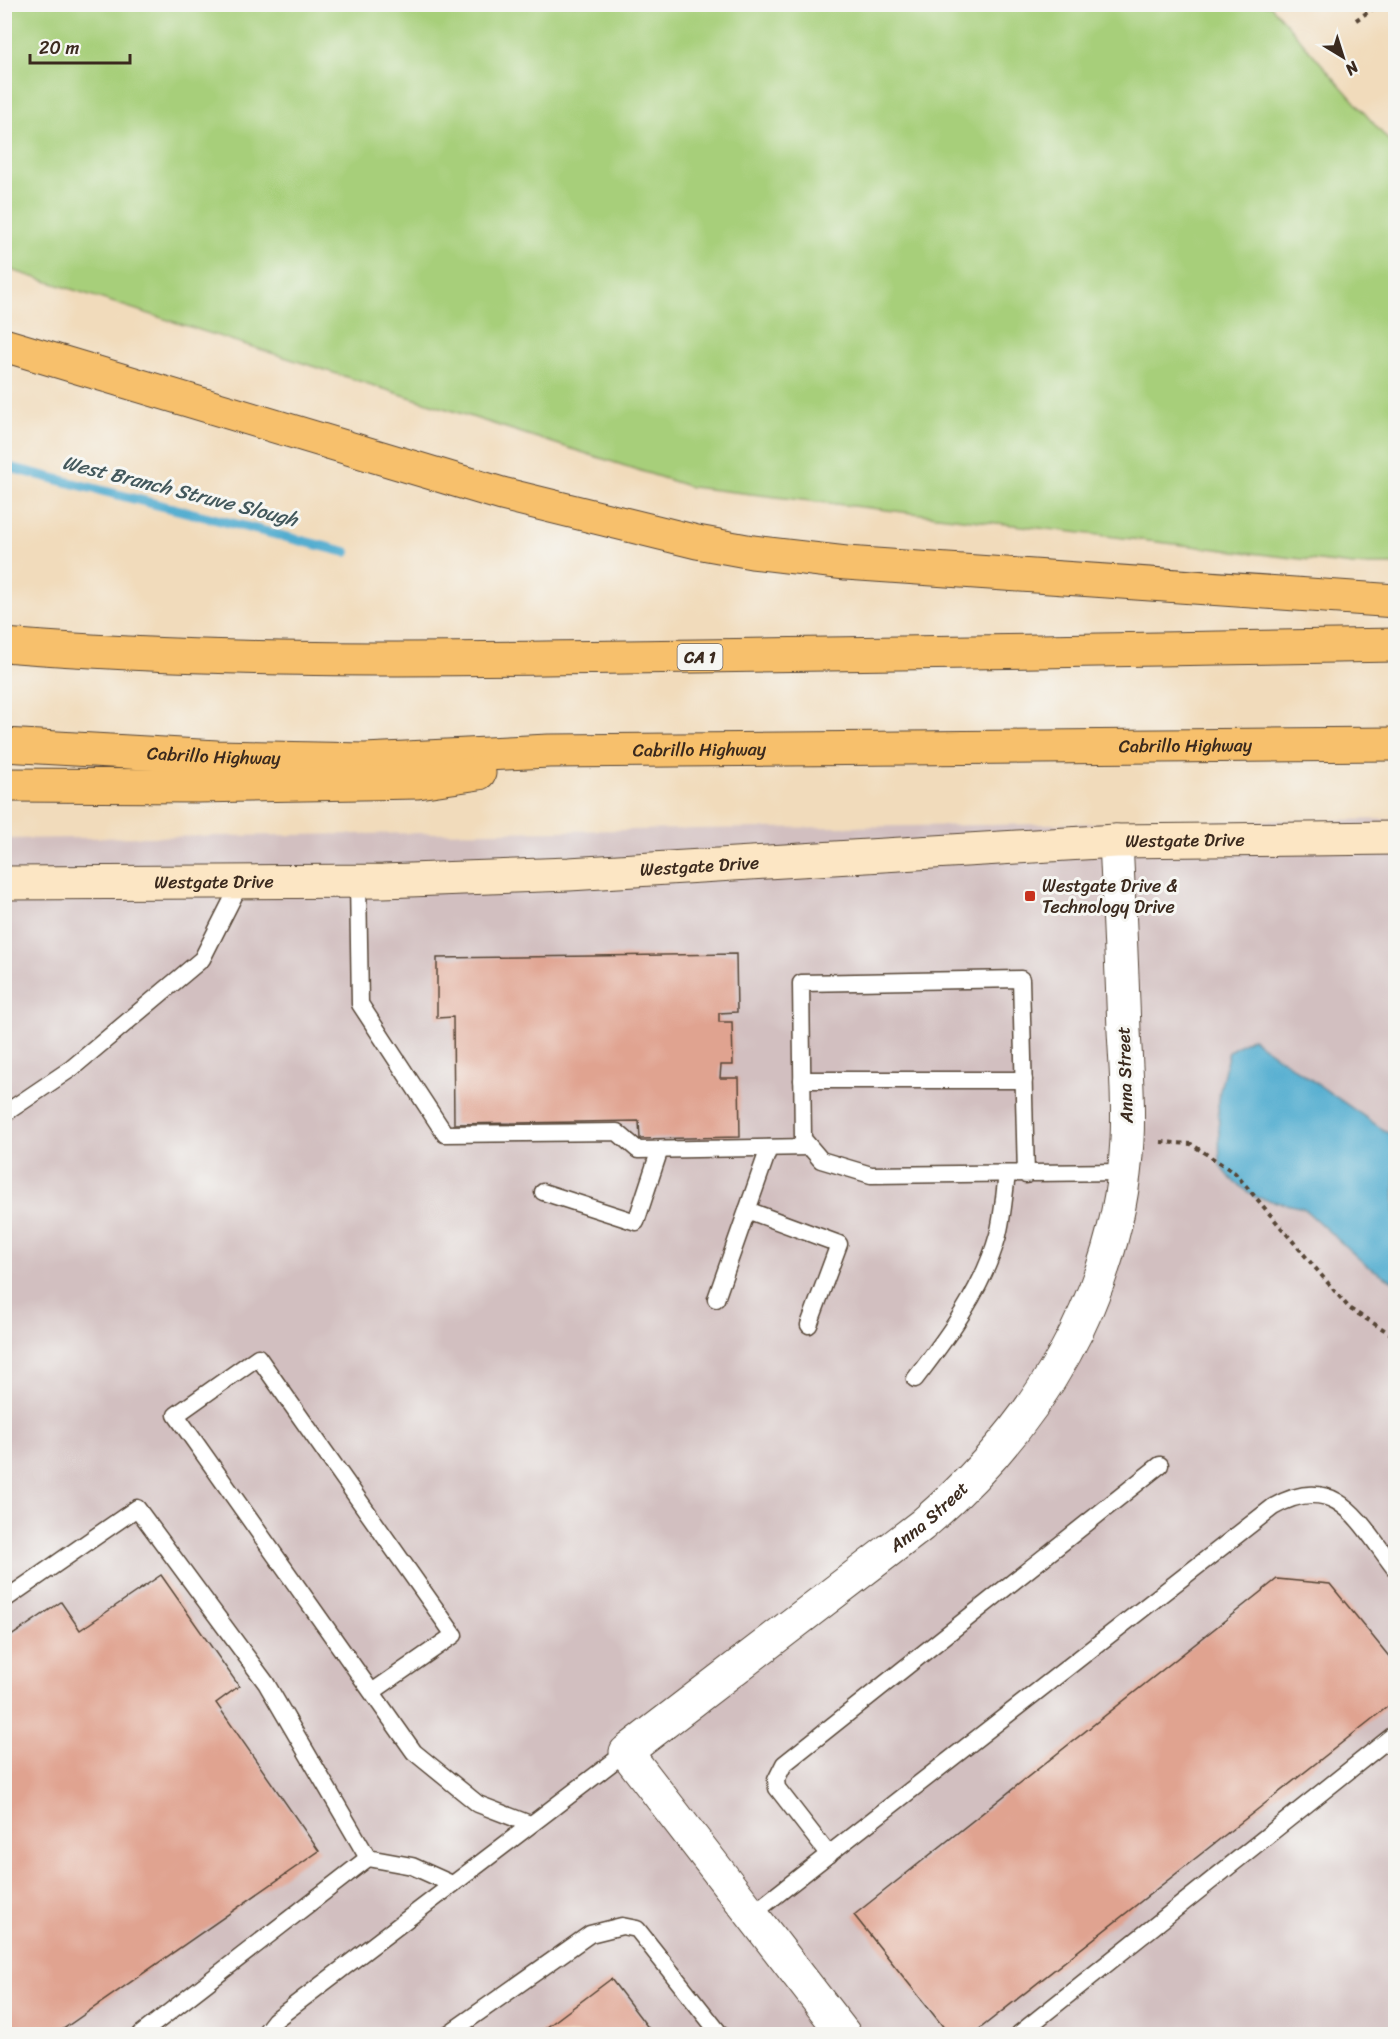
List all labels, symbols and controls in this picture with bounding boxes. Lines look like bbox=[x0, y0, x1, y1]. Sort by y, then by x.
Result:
scale bar bbox=[30, 27, 130, 65]
north arrow bbox=[1313, 27, 1373, 87]
text: 20 m bbox=[39, 32, 79, 64]
text: N bbox=[1338, 53, 1366, 84]
water label: West Branch Struve Slough bbox=[59, 445, 303, 537]
road number: CA 1 bbox=[678, 644, 722, 670]
street label: Cabrillo Highway bbox=[1119, 729, 1253, 762]
street label: Cabrillo Highway bbox=[633, 733, 767, 766]
street label: Cabrillo Highway bbox=[146, 737, 281, 774]
street label: Westgate Drive bbox=[1125, 824, 1245, 857]
street label: Westgate Drive bbox=[639, 847, 760, 886]
street label: Westgate Drive bbox=[154, 866, 274, 898]
place label: Westgate Drive & Technology Drive bbox=[1042, 870, 1177, 923]
marker: Westgate Drive & Technology Drive bbox=[1023, 889, 1037, 903]
street label: Anna Street bbox=[1107, 1026, 1143, 1125]
street label: Anna Street bbox=[881, 1474, 977, 1561]

